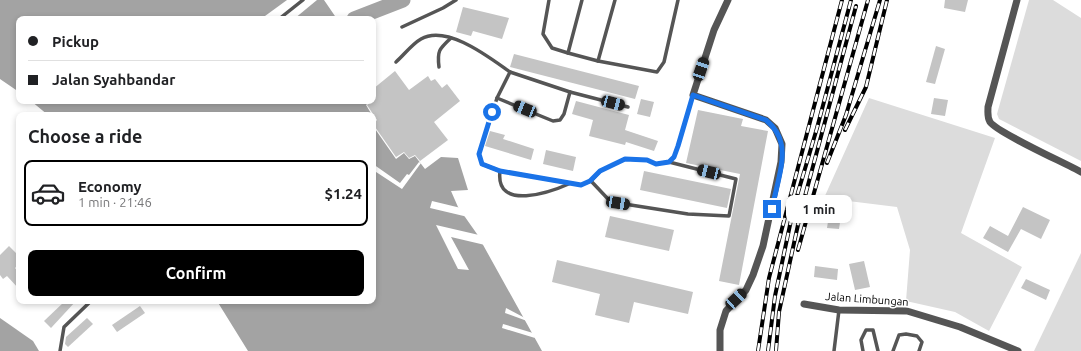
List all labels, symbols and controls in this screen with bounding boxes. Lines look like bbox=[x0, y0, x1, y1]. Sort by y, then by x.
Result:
text: Pickup bbox=[52, 33, 99, 50]
car bbox=[691, 56, 711, 82]
text: Jalan Syahbandar bbox=[52, 71, 175, 88]
car bbox=[600, 94, 626, 112]
car bbox=[512, 99, 538, 119]
route start bbox=[483, 103, 501, 121]
text: Choose a ride bbox=[28, 126, 142, 146]
car bbox=[696, 163, 722, 181]
icon: car bbox=[30, 175, 66, 211]
text: Economy bbox=[78, 178, 142, 195]
text: $1.24 bbox=[324, 185, 362, 202]
text: 1 min · 21:46 bbox=[78, 195, 152, 209]
car bbox=[605, 195, 631, 211]
callout: 1 min bbox=[786, 195, 852, 223]
route end bbox=[763, 200, 781, 218]
text: 1 min bbox=[803, 202, 835, 216]
button: Confirm bbox=[28, 250, 364, 296]
car bbox=[723, 286, 749, 312]
street label: Jalan Limbungan bbox=[825, 290, 909, 308]

